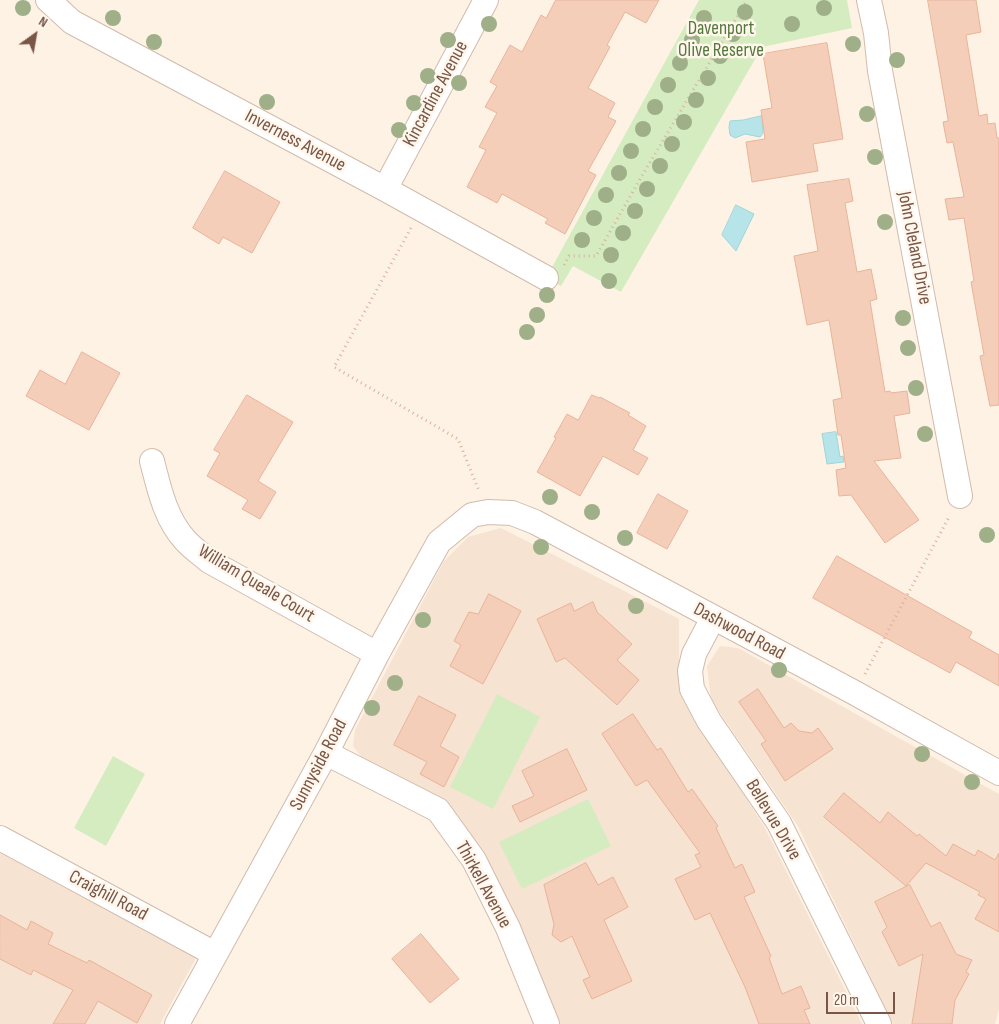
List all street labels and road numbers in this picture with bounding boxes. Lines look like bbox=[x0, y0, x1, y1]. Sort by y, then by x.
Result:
street label: Kincardine Avenue bbox=[399, 37, 473, 151]
street label: Inverness Avenue bbox=[241, 105, 349, 177]
street label: John Cleland Drive bbox=[892, 190, 936, 306]
street label: William Queale Court bbox=[193, 540, 319, 628]
street label: Dashwood Road bbox=[689, 598, 789, 666]
street label: Sunnyside Road bbox=[285, 715, 353, 815]
street label: Bellevue Drive bbox=[740, 776, 806, 864]
street label: Thirkell Avenue bbox=[450, 838, 516, 932]
street label: Craighill Road bbox=[65, 866, 151, 926]

